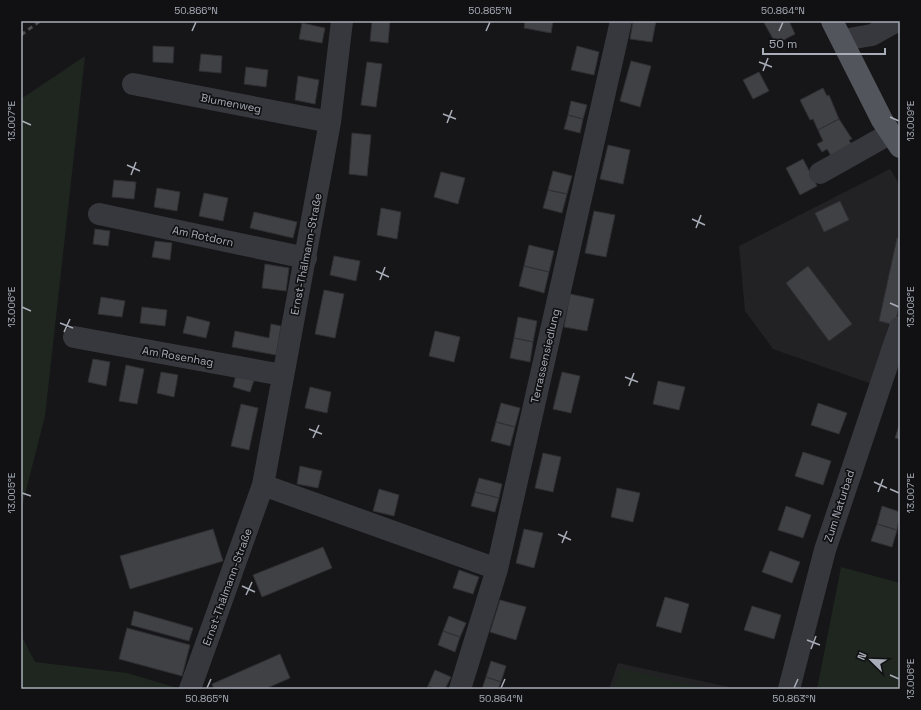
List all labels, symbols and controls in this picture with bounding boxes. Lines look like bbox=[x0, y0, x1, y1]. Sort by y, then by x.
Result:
text: 50.866°N bbox=[174, 4, 218, 17]
text: 50.865°N bbox=[468, 4, 512, 17]
text: 50.864°N bbox=[761, 4, 805, 17]
scale bar bbox=[763, 30, 885, 56]
text: 50 m bbox=[769, 36, 797, 52]
street label: Blumenweg bbox=[199, 90, 263, 116]
text: 13.007°E bbox=[5, 100, 18, 141]
text: 13.009°E bbox=[904, 100, 917, 141]
street label: Ernst-Thälmann-Straße bbox=[287, 192, 325, 316]
street label: Am Rotdorn bbox=[171, 223, 235, 249]
text: 13.006°E bbox=[5, 286, 18, 327]
text: 13.008°E bbox=[904, 286, 917, 328]
street label: Terrassensiedlung bbox=[527, 307, 563, 405]
street label: Am Rosenhag bbox=[141, 343, 215, 369]
street label: Zum Naturbad bbox=[821, 468, 857, 544]
text: 13.005°E bbox=[5, 472, 18, 513]
text: 13.007°E bbox=[904, 472, 917, 513]
street label: Ernst-Thälmann-Straße bbox=[199, 526, 255, 648]
north arrow bbox=[851, 640, 891, 680]
text: N bbox=[854, 650, 870, 662]
text: 13.006°E bbox=[904, 658, 917, 699]
text: 50.865°N bbox=[185, 692, 229, 705]
text: 50.864°N bbox=[479, 692, 523, 705]
text: 50.863°N bbox=[772, 692, 816, 705]

